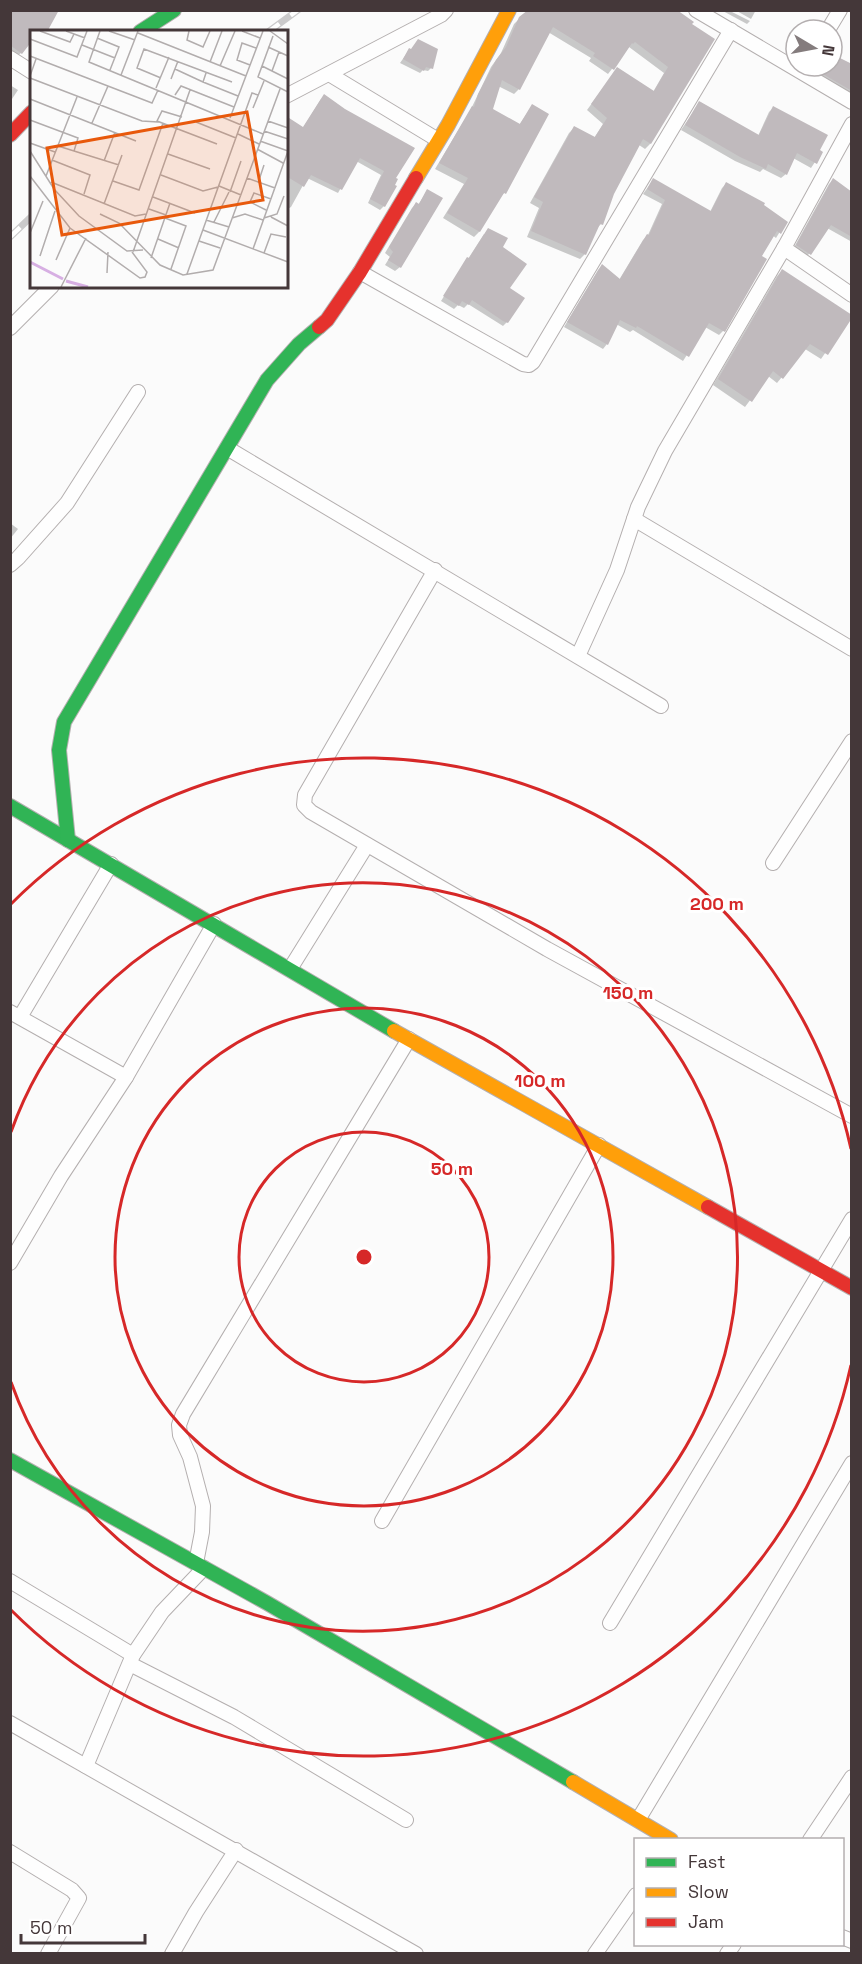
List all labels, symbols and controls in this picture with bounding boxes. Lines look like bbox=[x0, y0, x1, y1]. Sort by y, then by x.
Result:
north arrow bbox=[784, 18, 844, 78]
inset map bbox=[30, 30, 288, 288]
text: N bbox=[817, 43, 840, 58]
text: 200 m bbox=[690, 892, 744, 915]
text: 150 m bbox=[603, 981, 653, 1004]
text: 100 m bbox=[514, 1069, 566, 1092]
text: 50 m bbox=[431, 1157, 473, 1180]
centre of rings bbox=[354, 1247, 374, 1267]
legend bbox=[634, 1838, 844, 1946]
text: Fast bbox=[688, 1850, 725, 1873]
text: Slow bbox=[688, 1880, 729, 1903]
scale bar bbox=[21, 1907, 146, 1945]
text: Jam bbox=[688, 1910, 724, 1933]
text: 50 m bbox=[30, 1916, 72, 1939]

